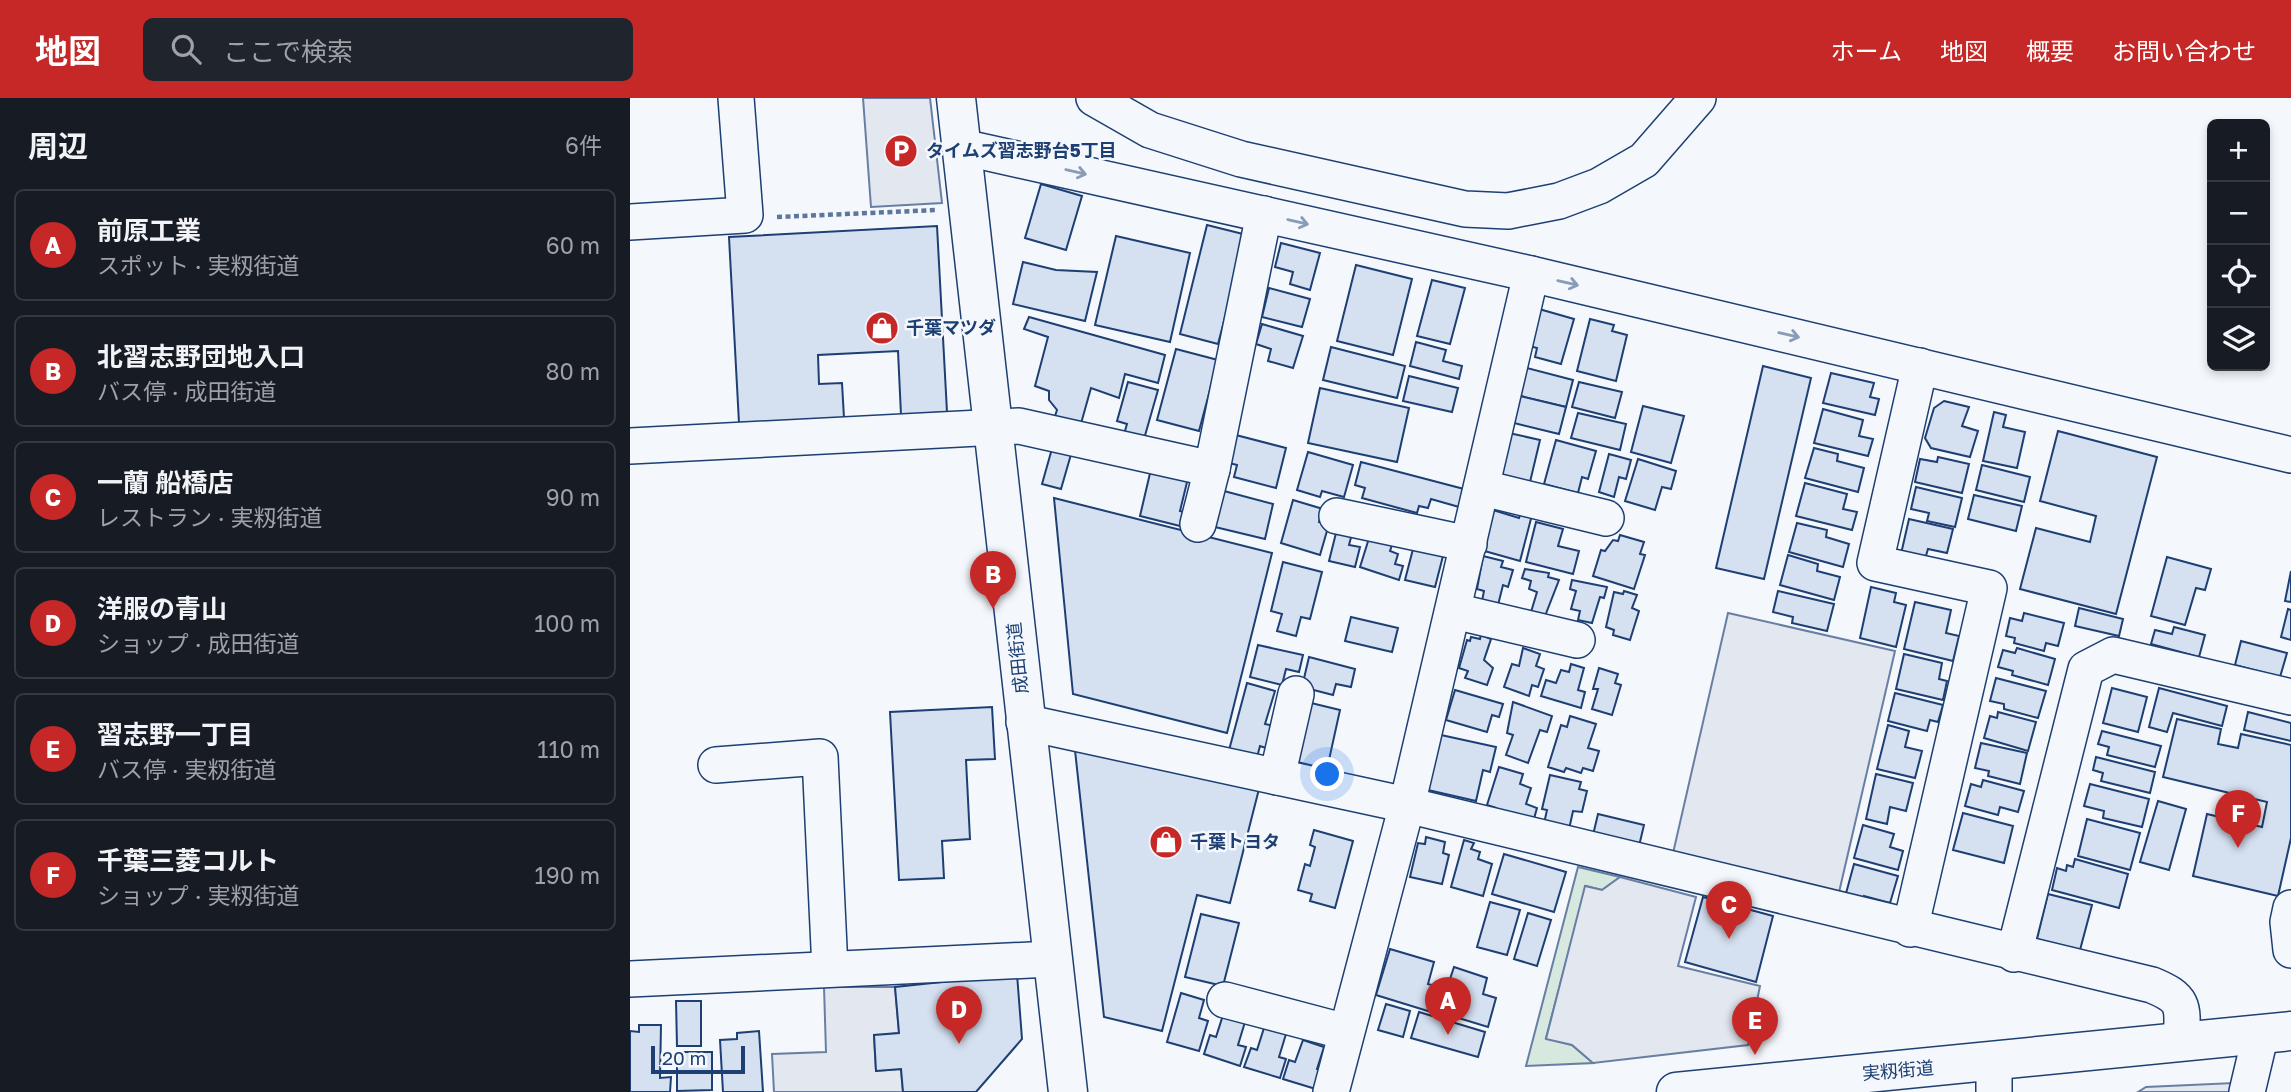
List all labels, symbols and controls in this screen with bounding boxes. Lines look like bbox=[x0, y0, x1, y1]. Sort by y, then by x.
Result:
search box bbox=[143, 18, 633, 81]
icon: search bbox=[167, 30, 205, 68]
text: 地図 bbox=[35, 31, 101, 70]
text: ここで検索 bbox=[223, 36, 353, 67]
text: ホーム bbox=[1831, 36, 1902, 65]
text: 地図 bbox=[1940, 36, 1988, 65]
text: 概要 bbox=[2026, 36, 2074, 65]
text: お問い合わせ bbox=[2112, 36, 2256, 65]
map controls bbox=[2207, 119, 2270, 371]
button: + bbox=[2207, 119, 2270, 182]
text: 周辺 bbox=[28, 128, 88, 164]
text: 6件 bbox=[565, 131, 602, 159]
parking icon: タイムズ習志野台5丁目 bbox=[882, 132, 920, 170]
place label: タイムズ習志野台5丁目 bbox=[926, 139, 1117, 161]
one-way arrow bbox=[1064, 166, 1087, 180]
button: − bbox=[2207, 182, 2270, 245]
text: 前原工業 bbox=[97, 215, 201, 246]
one-way arrow bbox=[1286, 216, 1309, 229]
text: A bbox=[45, 231, 61, 259]
text: 60 m bbox=[546, 231, 600, 259]
button: locate bbox=[2207, 245, 2270, 308]
text: スポット · 実籾街道 bbox=[97, 251, 299, 279]
one-way arrow bbox=[1556, 277, 1579, 290]
button: layers bbox=[2207, 308, 2270, 371]
shop icon: 千葉マツダ bbox=[863, 309, 901, 347]
place label: 千葉マツダ bbox=[906, 316, 996, 338]
one-way arrow bbox=[1777, 329, 1800, 342]
text: 北習志野団地入口 bbox=[97, 341, 305, 372]
text: B bbox=[45, 357, 61, 385]
text: 80 m bbox=[546, 357, 600, 385]
text: バス停 · 成田街道 bbox=[97, 377, 276, 405]
text: 一蘭 船橋店 bbox=[97, 467, 234, 498]
text: C bbox=[45, 483, 61, 511]
text: 90 m bbox=[546, 483, 600, 511]
text: レストラン · 実籾街道 bbox=[97, 503, 322, 531]
pin: B bbox=[970, 551, 1016, 609]
text: 洋服の青山 bbox=[97, 593, 227, 624]
text: D bbox=[45, 609, 61, 637]
text: 100 m bbox=[534, 609, 600, 637]
street label: 成田街道 bbox=[1002, 621, 1032, 695]
text: ショップ · 成田街道 bbox=[97, 629, 299, 657]
text: 習志野一丁目 bbox=[97, 719, 253, 750]
text: E bbox=[46, 735, 60, 763]
text: 110 m bbox=[537, 735, 600, 763]
text: バス停 · 実籾街道 bbox=[97, 755, 276, 783]
your location bbox=[1310, 757, 1344, 791]
pin: F bbox=[2215, 790, 2261, 848]
shop icon: 千葉トヨタ bbox=[1147, 823, 1185, 861]
place label: 千葉トヨタ bbox=[1190, 830, 1280, 852]
text: 千葉三菱コルト bbox=[97, 845, 279, 876]
text: F bbox=[46, 861, 60, 889]
text: 190 m bbox=[535, 861, 600, 889]
text: ショップ · 実籾街道 bbox=[97, 881, 299, 909]
pin: C bbox=[1706, 881, 1752, 939]
pin: A bbox=[1425, 977, 1471, 1035]
pin: D bbox=[936, 986, 982, 1044]
pin: E bbox=[1732, 997, 1778, 1055]
scale bar bbox=[651, 1043, 746, 1075]
text: 20 m bbox=[662, 1046, 706, 1069]
street label: 実籾街道 bbox=[1861, 1056, 1935, 1084]

